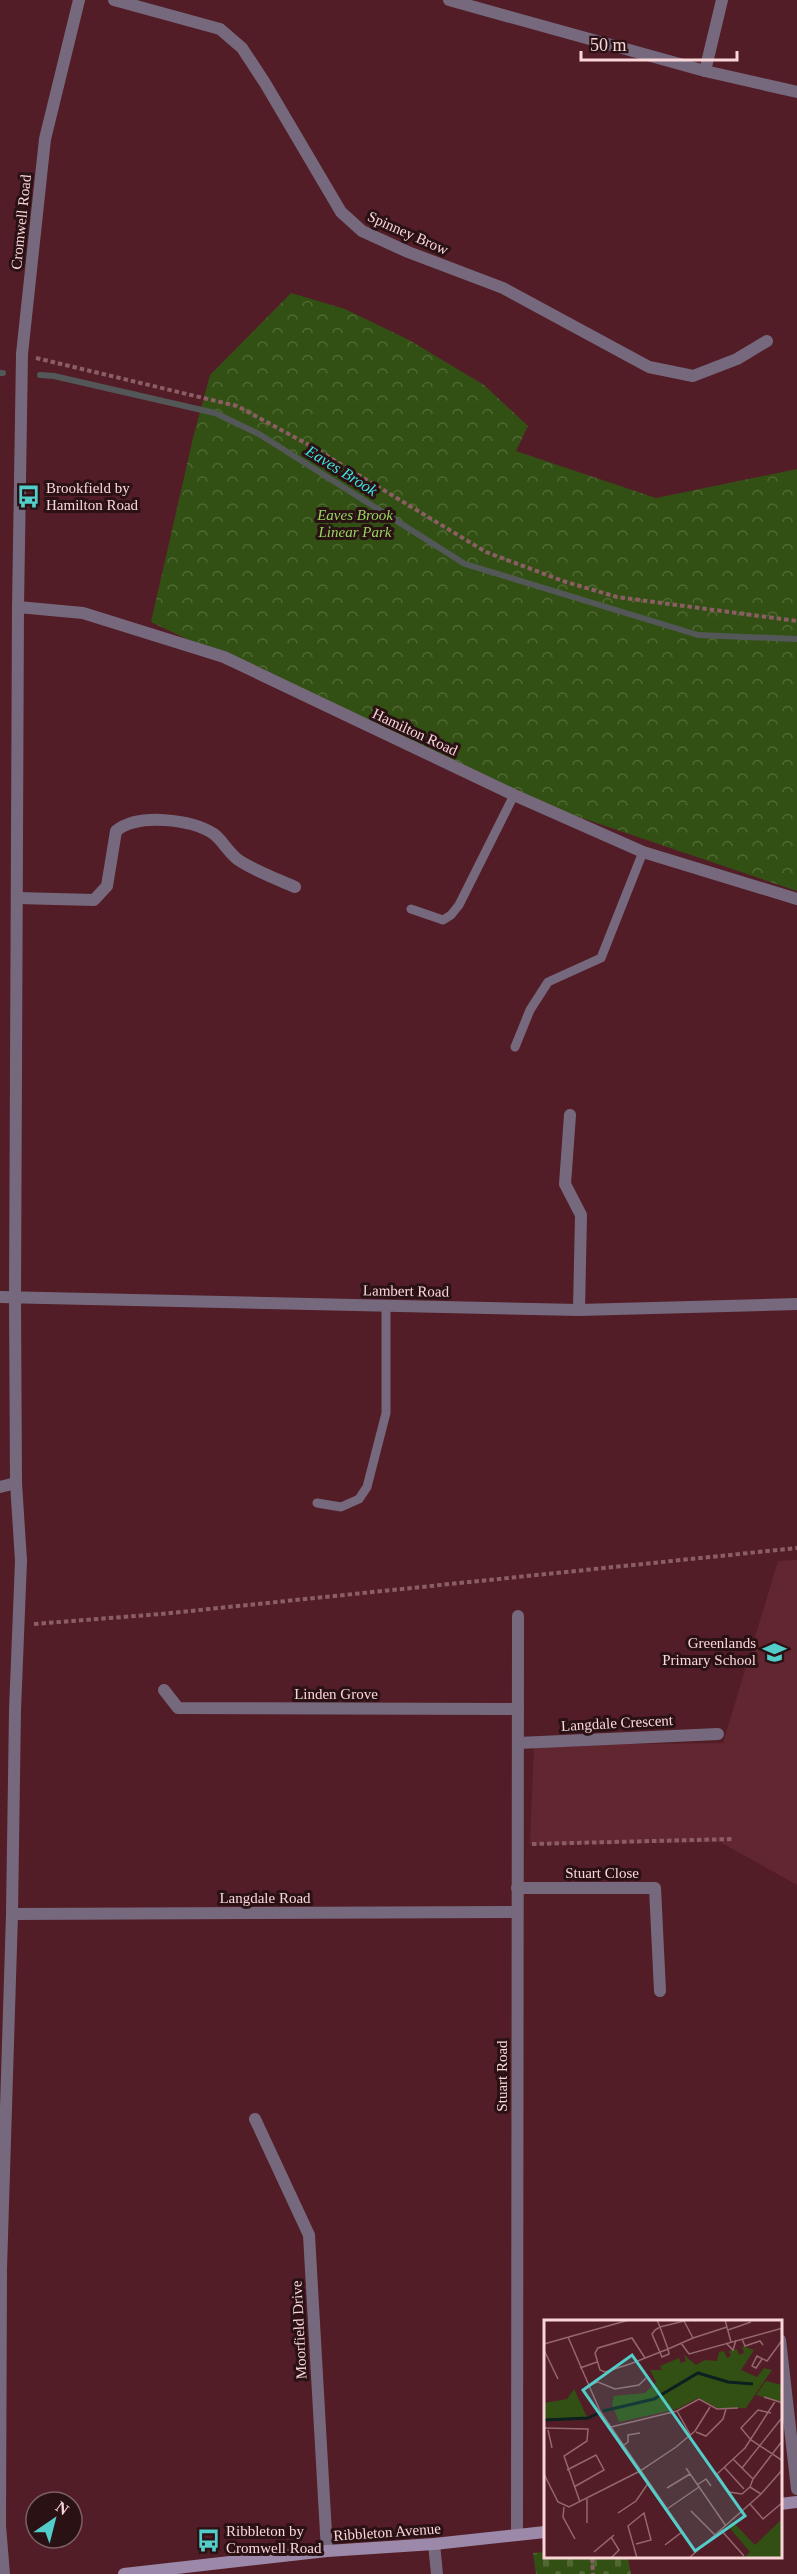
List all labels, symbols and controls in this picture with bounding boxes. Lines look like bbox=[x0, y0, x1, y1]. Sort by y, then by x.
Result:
scale bar bbox=[581, 24, 737, 62]
text: 50 m bbox=[590, 35, 627, 55]
street label: Cromwell Road bbox=[8, 173, 34, 270]
street label: Spinney Brow bbox=[365, 208, 451, 258]
water label: Eaves Brook bbox=[302, 441, 381, 499]
place label: Brookfield by Hamilton Road bbox=[46, 480, 139, 513]
bus stop icon: Brookfield by Hamilton Road bbox=[15, 484, 41, 510]
park label: Eaves Brook Linear Park bbox=[316, 507, 393, 540]
street label: Hamilton Road bbox=[370, 705, 461, 759]
street label: Lambert Road bbox=[363, 1282, 450, 1300]
place label: Greenlands Primary School bbox=[662, 1635, 756, 1668]
school or university icon: Greenlands Primary School bbox=[761, 1639, 787, 1665]
street label: Linden Grove bbox=[294, 1686, 378, 1702]
street label: Langdale Crescent bbox=[561, 1712, 674, 1734]
street label: Stuart Close bbox=[565, 1865, 639, 1881]
street label: Langdale Road bbox=[219, 1890, 311, 1906]
street label: Stuart Road bbox=[494, 2040, 510, 2112]
street label: Moorfield Drive bbox=[288, 2280, 310, 2380]
inset map bbox=[544, 2320, 782, 2559]
north arrow bbox=[24, 2490, 84, 2550]
text: N bbox=[53, 2498, 72, 2519]
street label: Ribbleton Avenue bbox=[333, 2520, 442, 2544]
place label: Ribbleton by Cromwell Road bbox=[226, 2523, 322, 2556]
bus stop icon: Ribbleton by Cromwell Road bbox=[195, 2527, 221, 2553]

